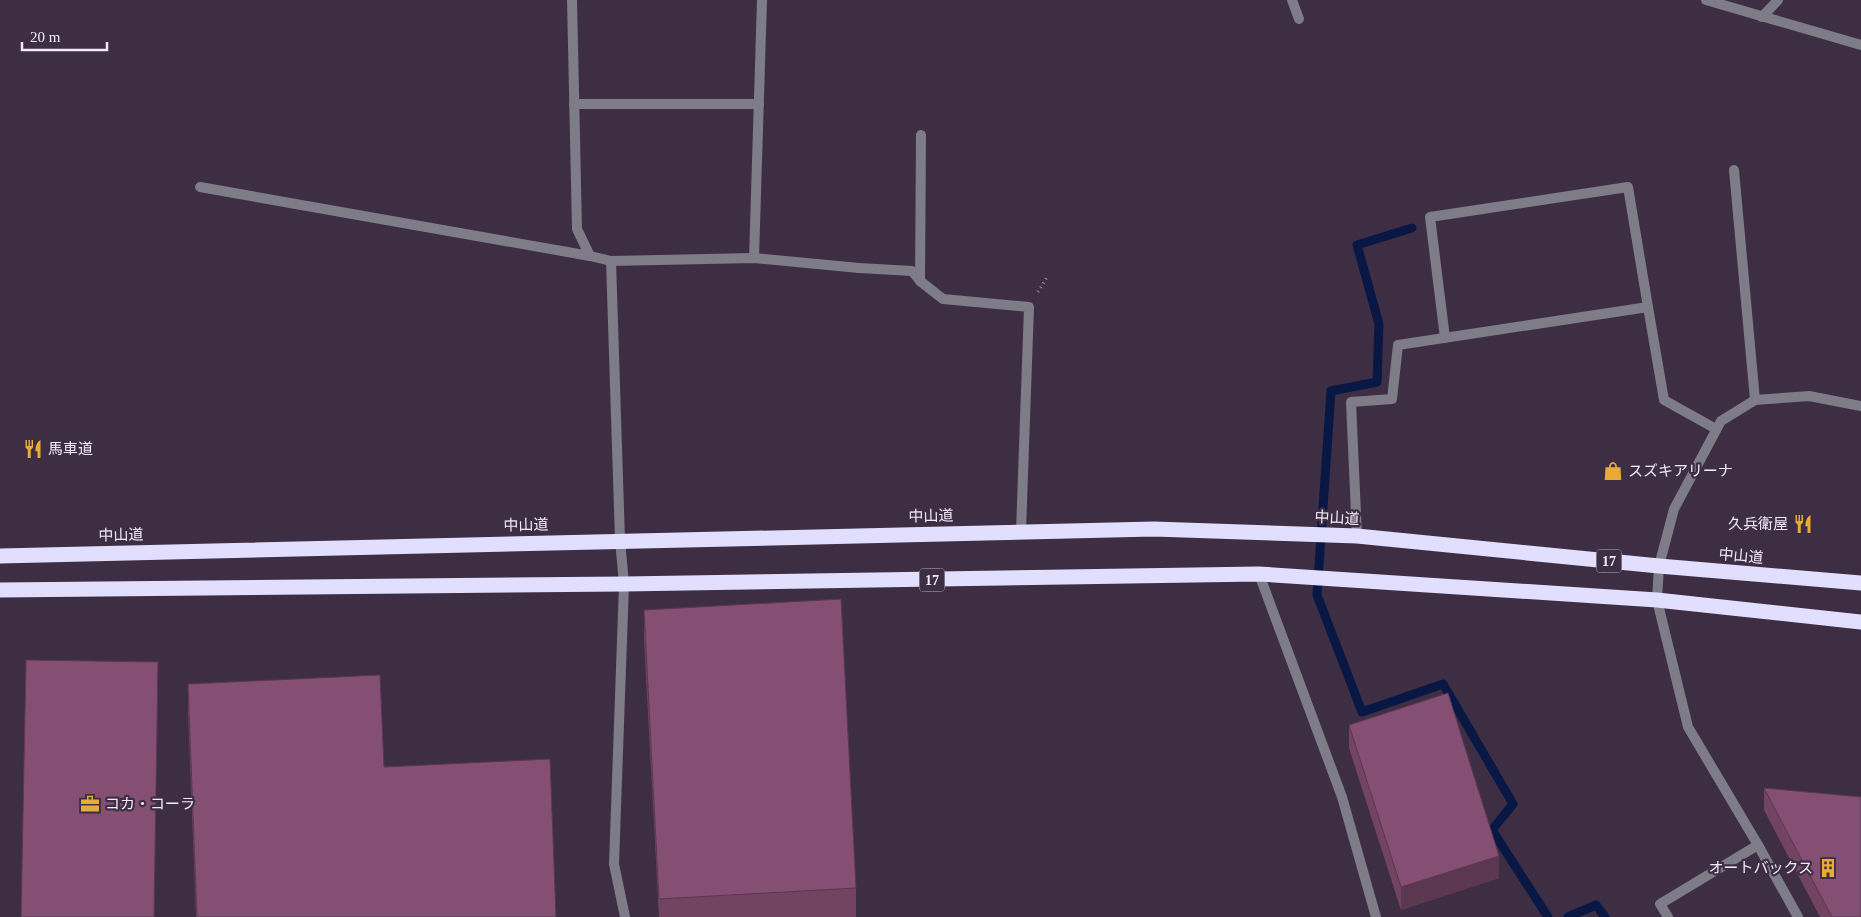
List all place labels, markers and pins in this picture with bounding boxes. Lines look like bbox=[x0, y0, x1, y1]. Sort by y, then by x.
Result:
restaurant icon: 馬車道 bbox=[22, 438, 44, 460]
place label: 馬車道 bbox=[48, 441, 93, 457]
shop icon: スズキアリーナ bbox=[1602, 460, 1624, 482]
place label: スズキアリーナ bbox=[1628, 463, 1733, 479]
restaurant icon: 久兵衛屋 bbox=[1792, 513, 1814, 535]
place label: 久兵衛屋 bbox=[1728, 516, 1788, 532]
office icon: コカ・コーラ bbox=[79, 793, 101, 815]
place label: コカ・コーラ bbox=[105, 796, 195, 812]
building icon: オートバックス bbox=[1817, 857, 1839, 879]
place label: オートバックス bbox=[1708, 860, 1813, 876]

